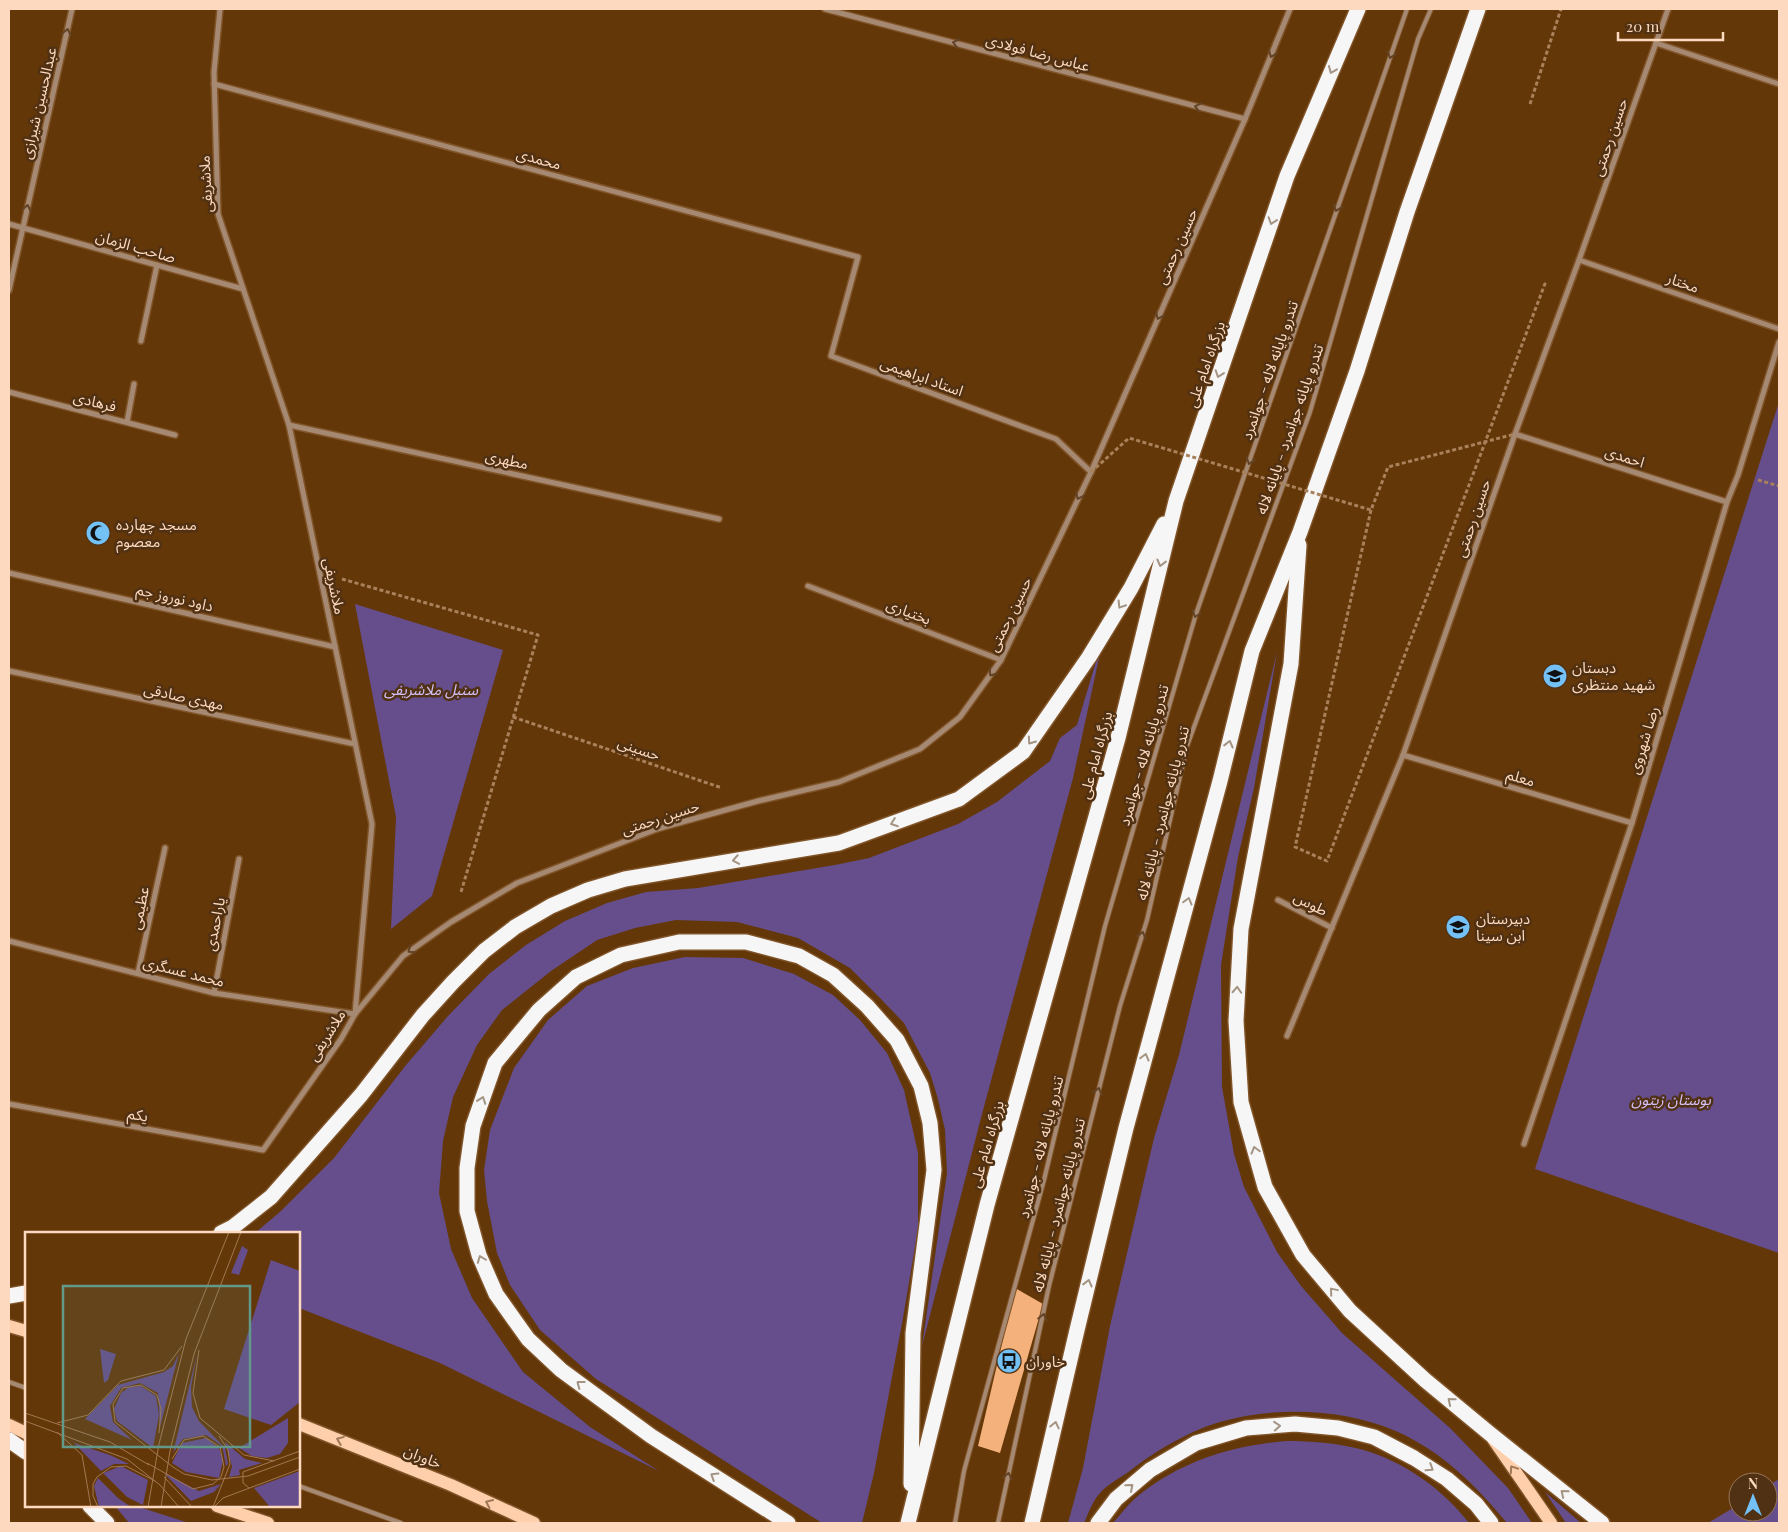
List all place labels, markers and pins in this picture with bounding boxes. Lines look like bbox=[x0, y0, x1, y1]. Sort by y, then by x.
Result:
place label: مسجد چهارده معصوم bbox=[116, 514, 197, 553]
mosque icon: مسجد چهارده معصوم bbox=[85, 520, 111, 546]
place label: دبستان شهید منتظری bbox=[1572, 657, 1656, 694]
school or university icon: دبستان شهید منتظری bbox=[1542, 663, 1568, 689]
place label: دبیرستان ابن سینا bbox=[1476, 908, 1530, 945]
school or university icon: دبیرستان ابن سینا bbox=[1445, 914, 1471, 940]
bus stop icon: خاوران bbox=[996, 1348, 1022, 1374]
place label: خاوران bbox=[1026, 1351, 1065, 1371]

